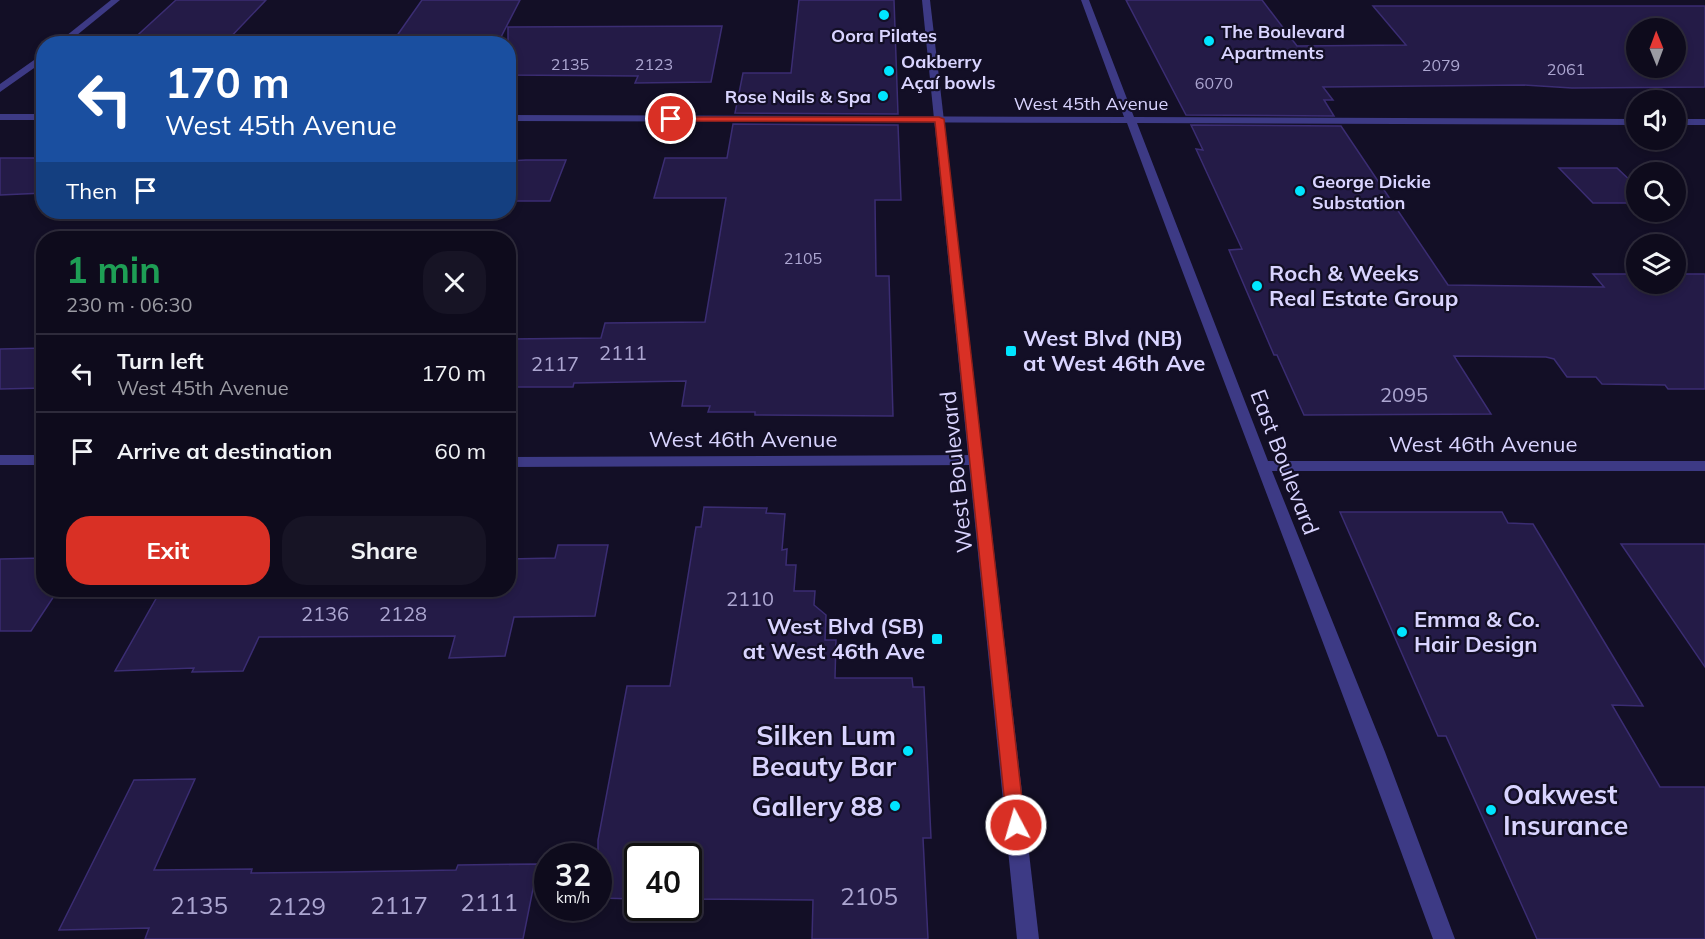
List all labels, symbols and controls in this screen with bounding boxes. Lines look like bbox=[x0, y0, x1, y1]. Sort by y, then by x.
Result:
marker: Oora Pilates bbox=[877, 8, 891, 22]
north arrow bbox=[1626, 18, 1686, 78]
map controls bbox=[1626, 18, 1686, 294]
place label: The Boulevard Apartments bbox=[1221, 20, 1345, 64]
place label: Oora Pilates bbox=[831, 24, 937, 47]
marker: The Boulevard Apartments bbox=[1202, 34, 1216, 48]
place label: Oakberry Açaí bowls bbox=[901, 50, 995, 94]
house number: 2135 bbox=[551, 54, 589, 74]
house number: 2123 bbox=[635, 54, 673, 74]
house number: 2079 bbox=[1422, 55, 1460, 75]
text: 170 m bbox=[165, 56, 290, 109]
house number: 2061 bbox=[1547, 59, 1585, 79]
icon: left bbox=[66, 60, 144, 138]
marker: Oakberry Açaí bowls bbox=[882, 64, 896, 78]
house number: 6070 bbox=[1195, 73, 1233, 93]
place label: Rose Nails & Spa bbox=[725, 85, 871, 108]
marker: Rose Nails & Spa bbox=[876, 89, 890, 103]
button: sound bbox=[1626, 90, 1686, 150]
street label: West 45th Avenue bbox=[1014, 92, 1168, 115]
pin bbox=[645, 93, 696, 144]
icon: arrive bbox=[654, 102, 687, 135]
text: West 45th Avenue bbox=[165, 108, 397, 142]
button: search bbox=[1626, 162, 1686, 222]
place label: George Dickie Substation bbox=[1312, 170, 1431, 214]
icon: arrive bbox=[129, 174, 162, 207]
text: Then bbox=[66, 177, 117, 205]
marker: George Dickie Substation bbox=[1293, 184, 1307, 198]
button: layers bbox=[1626, 234, 1686, 294]
text: 1 min bbox=[66, 247, 161, 292]
house number: 2105 bbox=[784, 248, 822, 268]
button: close bbox=[423, 251, 486, 314]
place label: Roch & Weeks Real Estate Group bbox=[1269, 259, 1458, 312]
marker: Roch & Weeks Real Estate Group bbox=[1250, 279, 1264, 293]
text: 230 m · 06:30 bbox=[66, 292, 192, 317]
place label: West Blvd (NB) at West 46th Ave bbox=[1023, 324, 1205, 377]
house number: 2111 bbox=[599, 340, 647, 365]
marker: West Blvd (NB) at West 46th Ave bbox=[1004, 344, 1018, 358]
text: Turn left bbox=[117, 347, 204, 375]
house number: 2117 bbox=[531, 351, 579, 376]
icon: left bbox=[66, 357, 99, 390]
text: 170 m bbox=[421, 359, 486, 387]
text: West 45th Avenue bbox=[117, 375, 289, 400]
house number: 2095 bbox=[1380, 382, 1428, 407]
street label: East Boulevard bbox=[1244, 385, 1326, 539]
street label: West Boulevard bbox=[934, 390, 978, 554]
street label: West 46th Avenue bbox=[649, 425, 837, 453]
street label: West 46th Avenue bbox=[1389, 430, 1577, 458]
icon: arrive bbox=[66, 435, 99, 468]
text: Arrive at destination bbox=[117, 437, 332, 465]
text: 60 m bbox=[435, 437, 486, 465]
button: Exit bbox=[66, 516, 270, 585]
button: Share bbox=[282, 516, 486, 585]
house number: 2110 bbox=[726, 586, 774, 611]
house number: 2136 bbox=[301, 601, 349, 626]
house number: 2128 bbox=[379, 601, 427, 626]
place label: Emma & Co. Hair Design bbox=[1414, 605, 1540, 658]
place label: West Blvd (SB) at West 46th Ave bbox=[743, 612, 925, 665]
marker: Emma & Co. Hair Design bbox=[1395, 625, 1409, 639]
marker: West Blvd (SB) at West 46th Ave bbox=[930, 632, 944, 646]
place label: Silken Lum Beauty Bar bbox=[751, 718, 896, 783]
marker: Silken Lum Beauty Bar bbox=[901, 744, 915, 758]
place label: Oakwest Insurance bbox=[1503, 777, 1628, 842]
place label: Gallery 88 bbox=[752, 789, 883, 823]
position arrow bbox=[984, 793, 1048, 857]
marker: Gallery 88 bbox=[888, 799, 902, 813]
marker: Oakwest Insurance bbox=[1484, 803, 1498, 817]
speed limit sign: 40 bbox=[624, 843, 702, 921]
text: 32 bbox=[555, 856, 591, 894]
house number: 2105 bbox=[840, 881, 898, 911]
house number: 2111 bbox=[460, 887, 518, 917]
text: km/h bbox=[556, 888, 590, 907]
house number: 2135 bbox=[170, 890, 228, 920]
house number: 2117 bbox=[370, 890, 428, 920]
house number: 2129 bbox=[268, 891, 326, 921]

